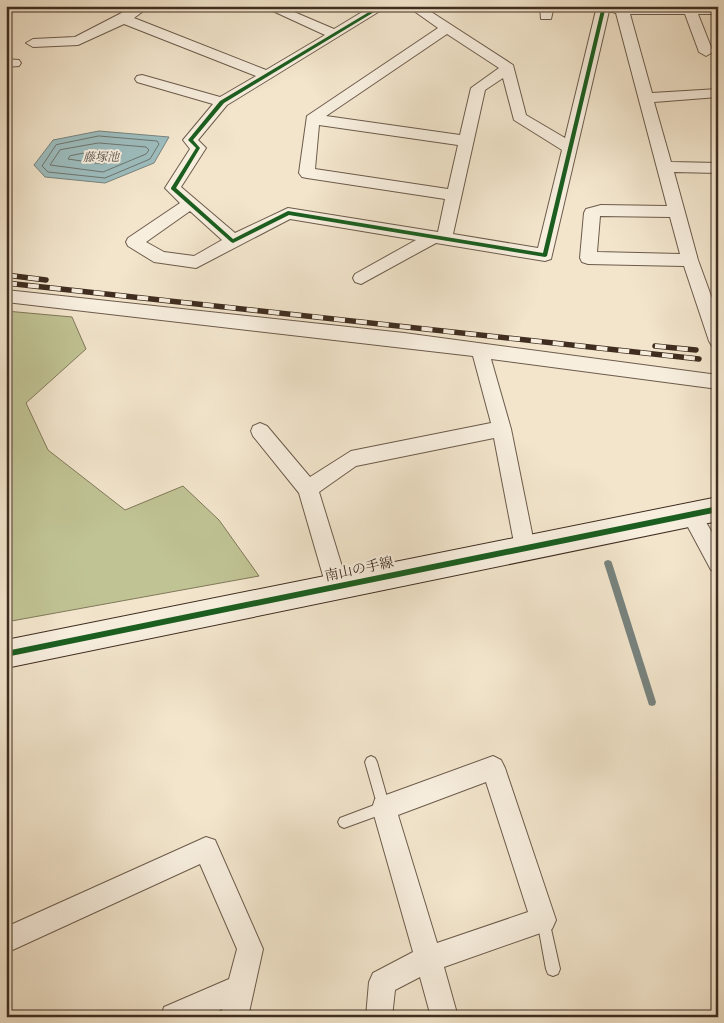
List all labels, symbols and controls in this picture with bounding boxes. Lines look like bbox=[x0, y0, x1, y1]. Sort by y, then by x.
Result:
water label: 藤塚池 bbox=[83, 150, 121, 164]
street label: 南山の手線 bbox=[323, 553, 395, 585]

